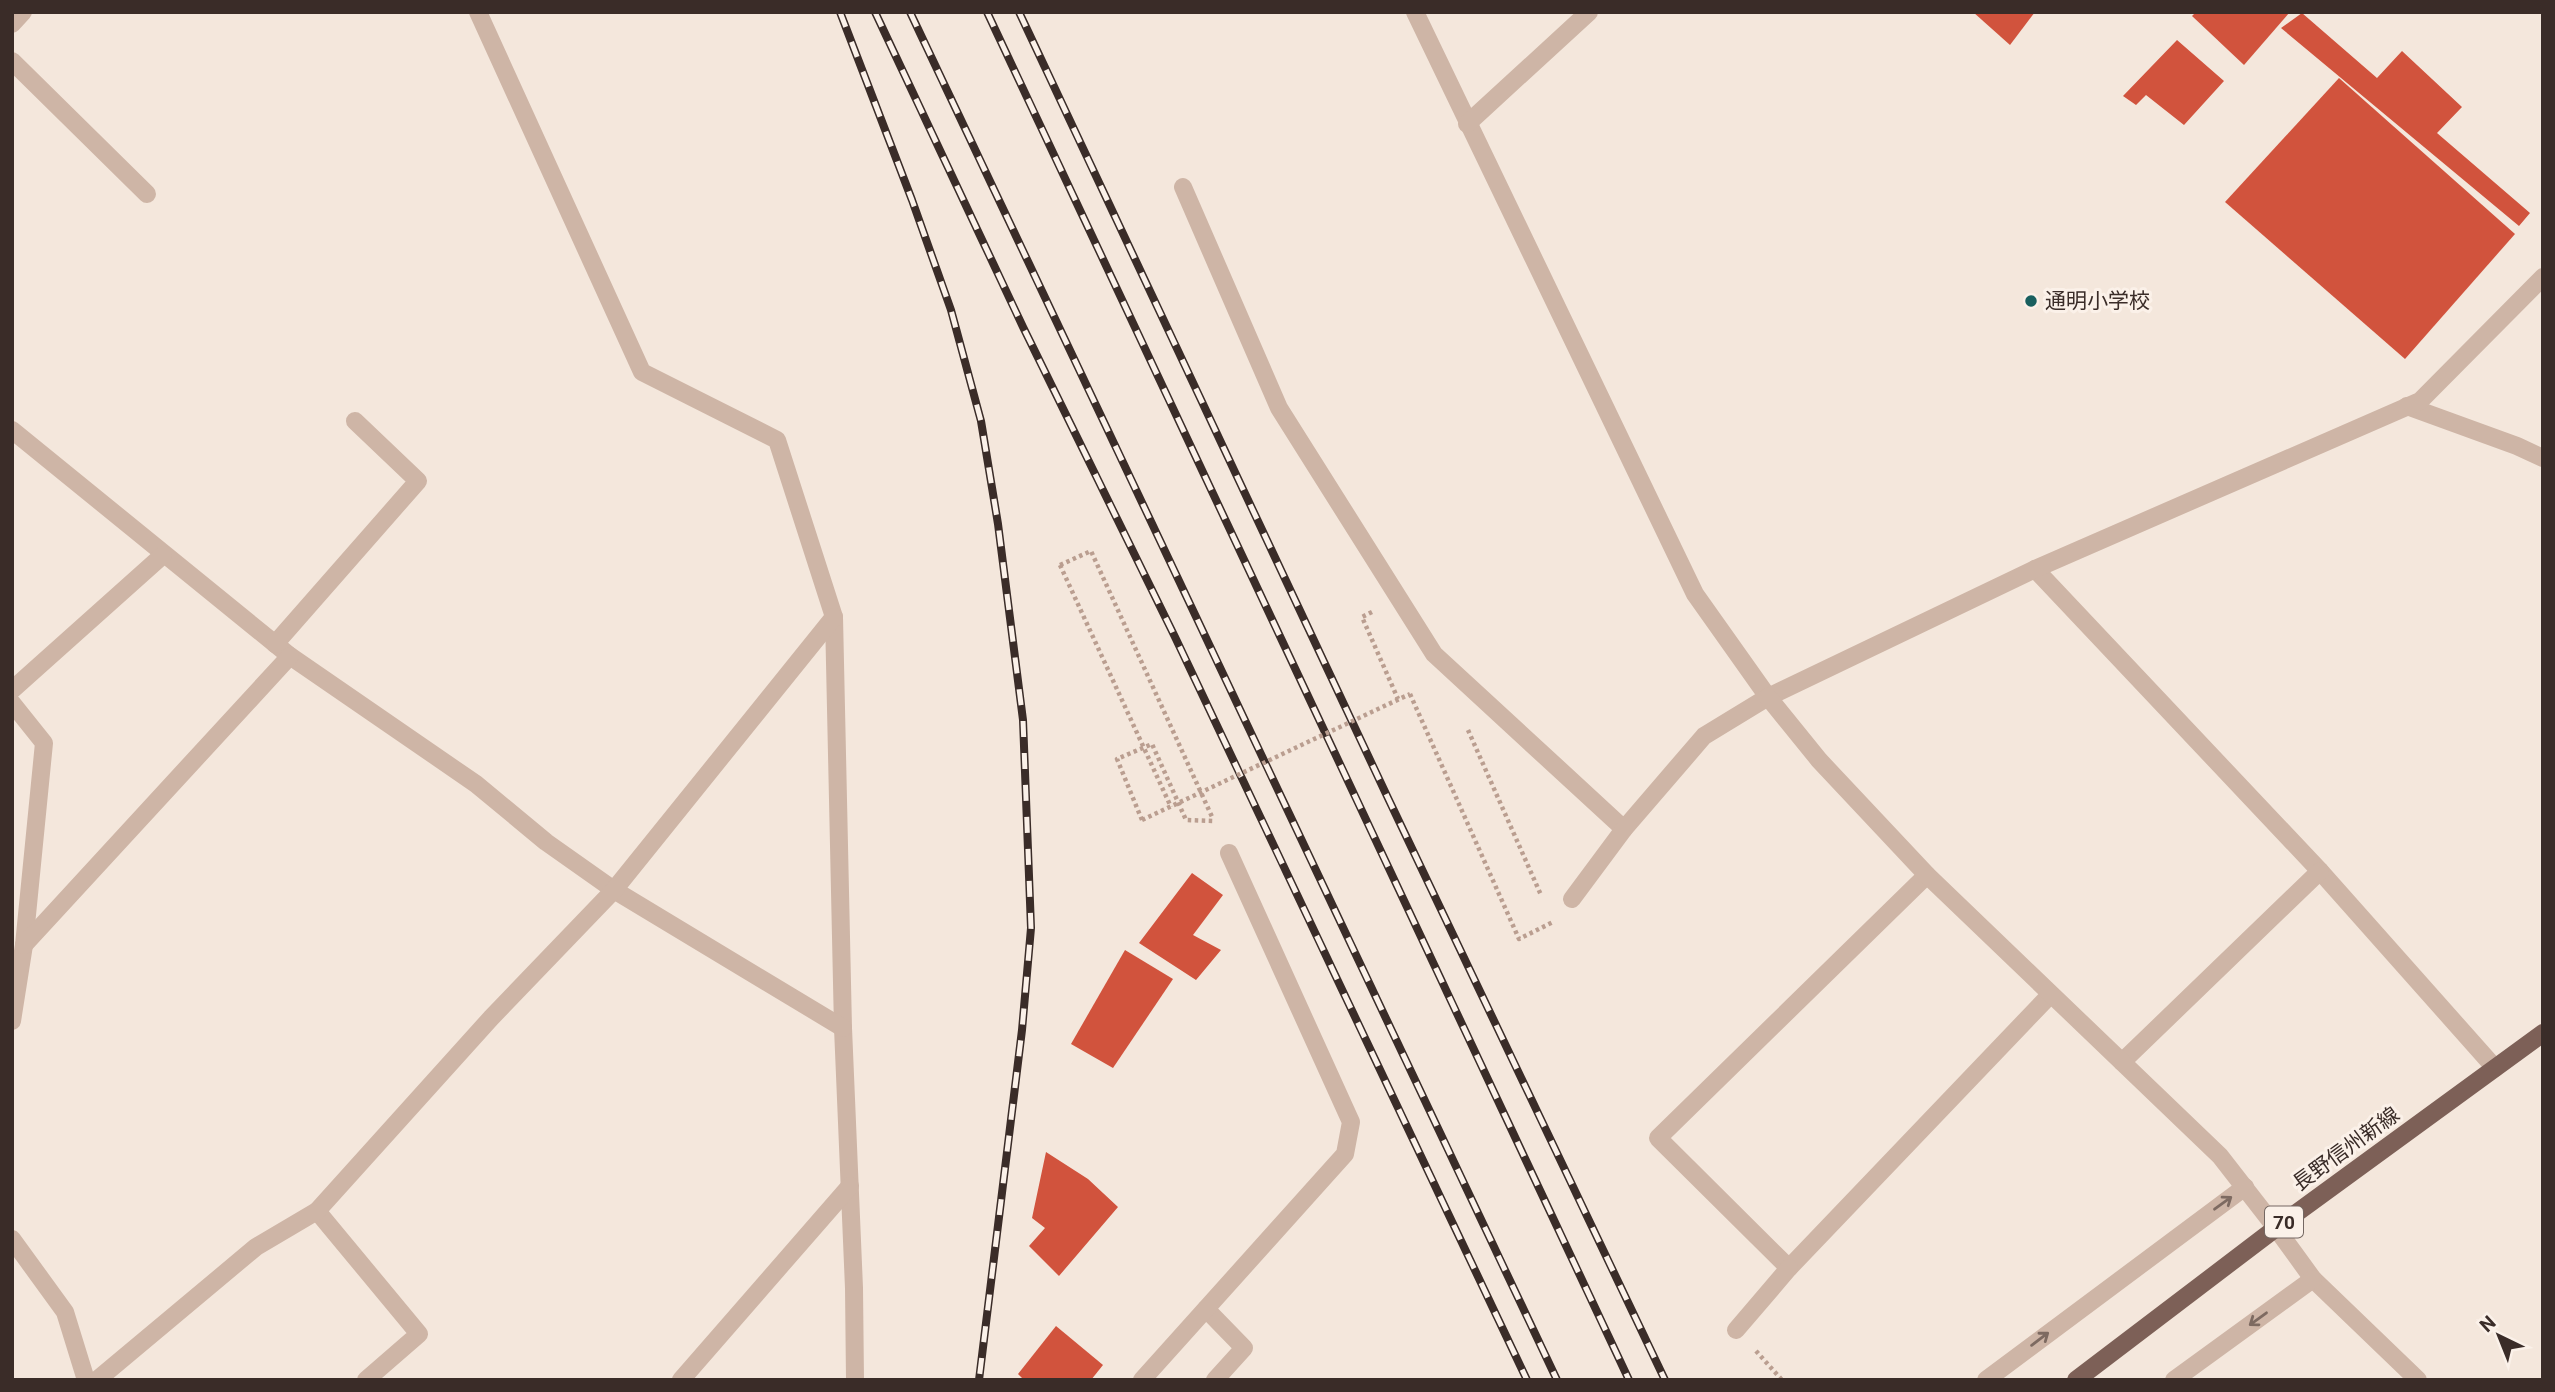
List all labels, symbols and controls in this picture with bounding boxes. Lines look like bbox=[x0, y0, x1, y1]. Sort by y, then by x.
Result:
place label: 通明小学校 bbox=[2045, 289, 2150, 313]
marker: 通明小学校 bbox=[2023, 293, 2039, 309]
street label: 長野信州新線 bbox=[2288, 1102, 2404, 1196]
one-way arrow bbox=[2213, 1196, 2232, 1210]
road number: 70 bbox=[2265, 1206, 2303, 1238]
north arrow bbox=[2464, 1301, 2534, 1371]
text: N bbox=[2475, 1311, 2500, 1337]
one-way arrow bbox=[2249, 1312, 2268, 1327]
one-way arrow bbox=[2031, 1332, 2050, 1347]

